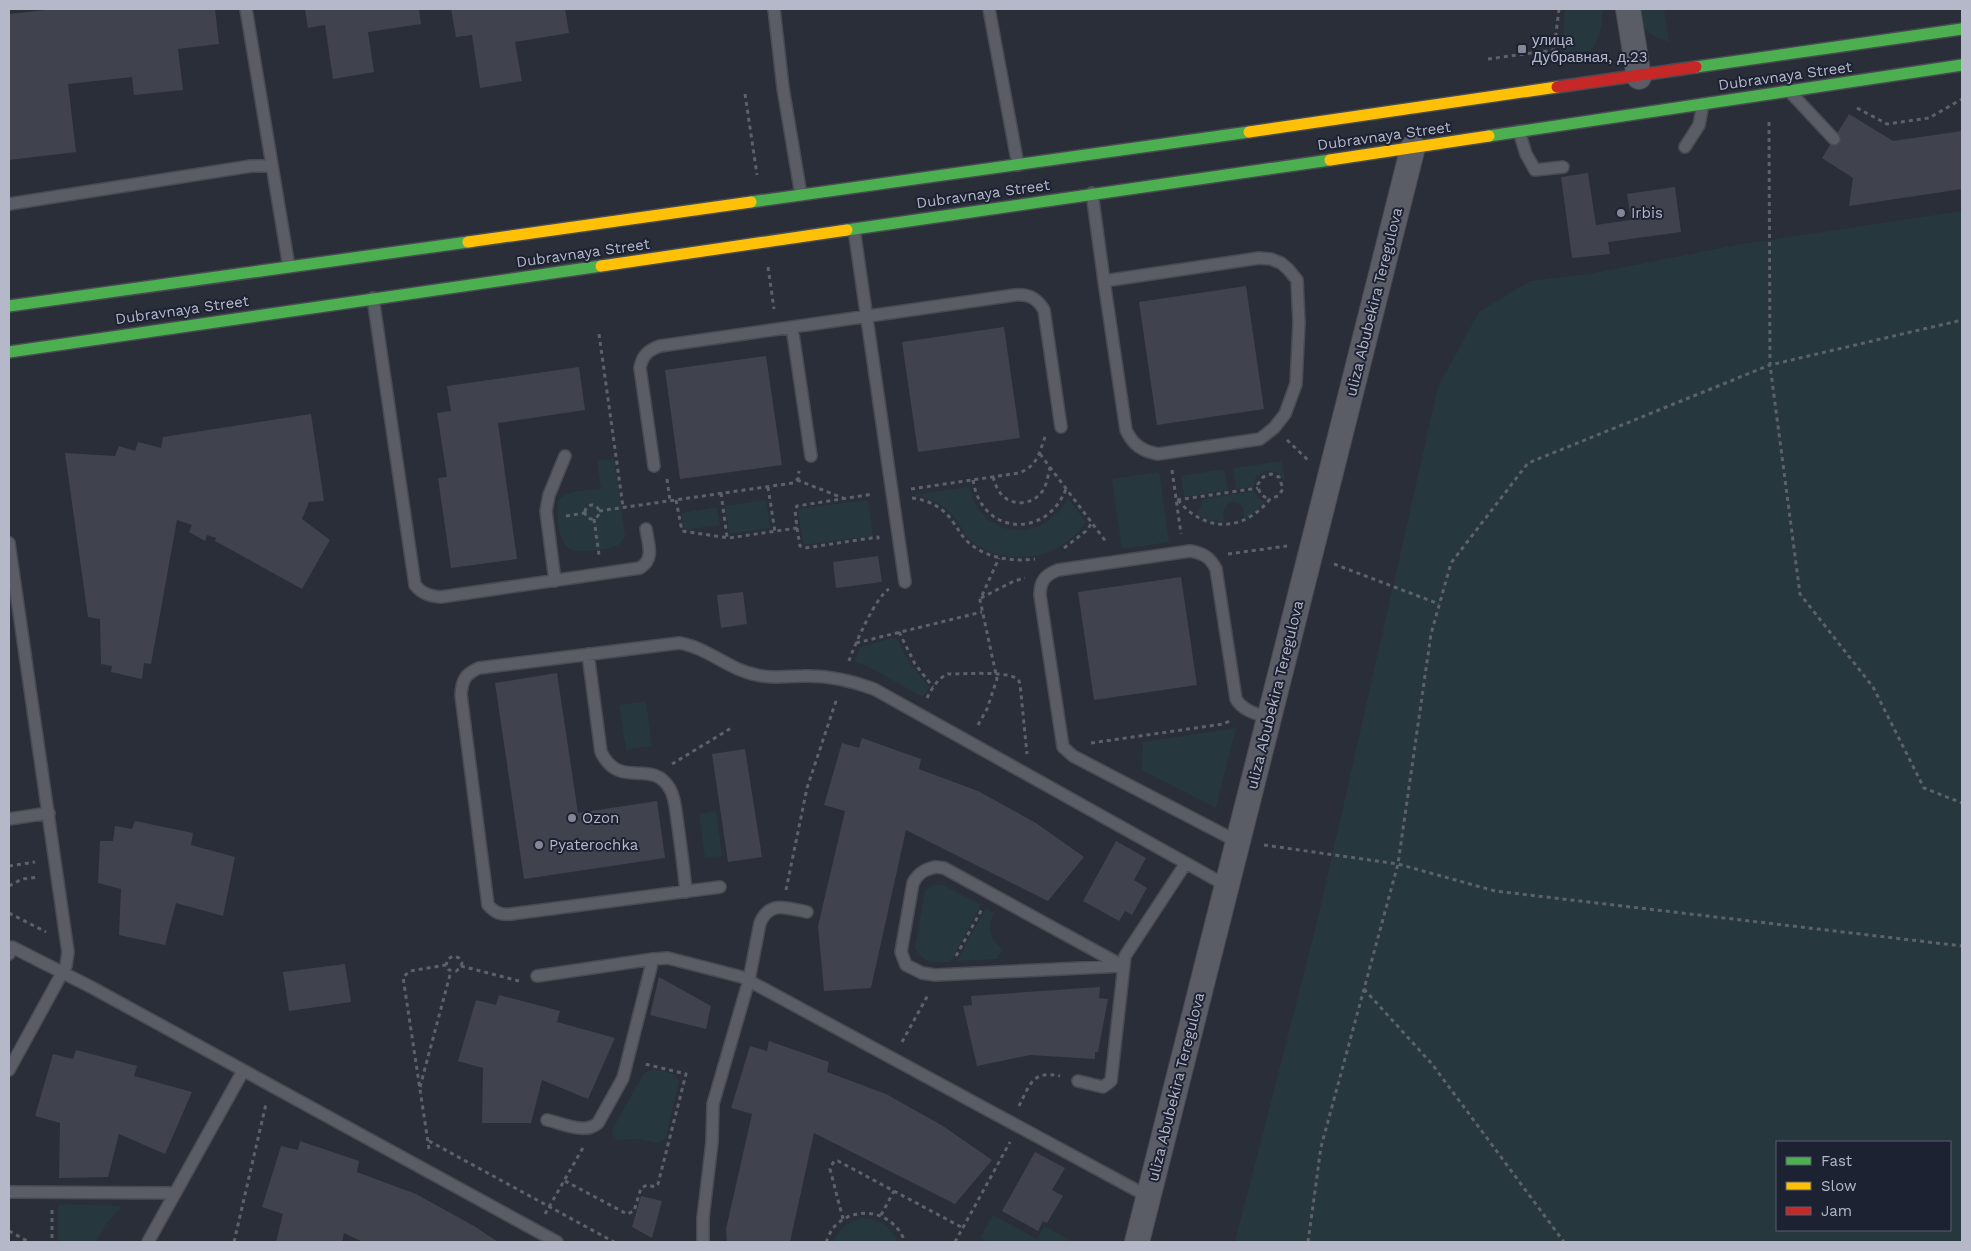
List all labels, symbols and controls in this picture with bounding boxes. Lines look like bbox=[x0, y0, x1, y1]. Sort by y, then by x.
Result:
place label: улица Дубравная, д.23 bbox=[1532, 31, 1648, 66]
marker: улица Дубравная, д.23 bbox=[1516, 43, 1528, 55]
street label: Dubravnaya Street bbox=[1717, 58, 1854, 94]
street label: Dubravnaya Street bbox=[1316, 118, 1453, 154]
street label: Dubravnaya Street bbox=[915, 176, 1052, 212]
place label: Irbis bbox=[1631, 204, 1663, 222]
street label: uliza Abubekira Teregulova bbox=[1342, 205, 1406, 398]
marker: Irbis bbox=[1615, 207, 1627, 219]
street label: Dubravnaya Street bbox=[515, 235, 652, 271]
street label: Dubravnaya Street bbox=[114, 292, 251, 328]
street label: uliza Abubekira Teregulova bbox=[1243, 598, 1307, 791]
place label: Ozon bbox=[582, 809, 619, 827]
marker: Ozon bbox=[566, 812, 578, 824]
place label: Pyaterochka bbox=[549, 836, 639, 854]
marker: Pyaterochka bbox=[533, 839, 545, 851]
street label: uliza Abubekira Teregulova bbox=[1144, 990, 1208, 1183]
legend bbox=[1776, 1141, 1951, 1231]
text: Fast bbox=[1821, 1152, 1853, 1170]
text: Slow bbox=[1821, 1177, 1857, 1195]
text: Jam bbox=[1821, 1202, 1852, 1220]

